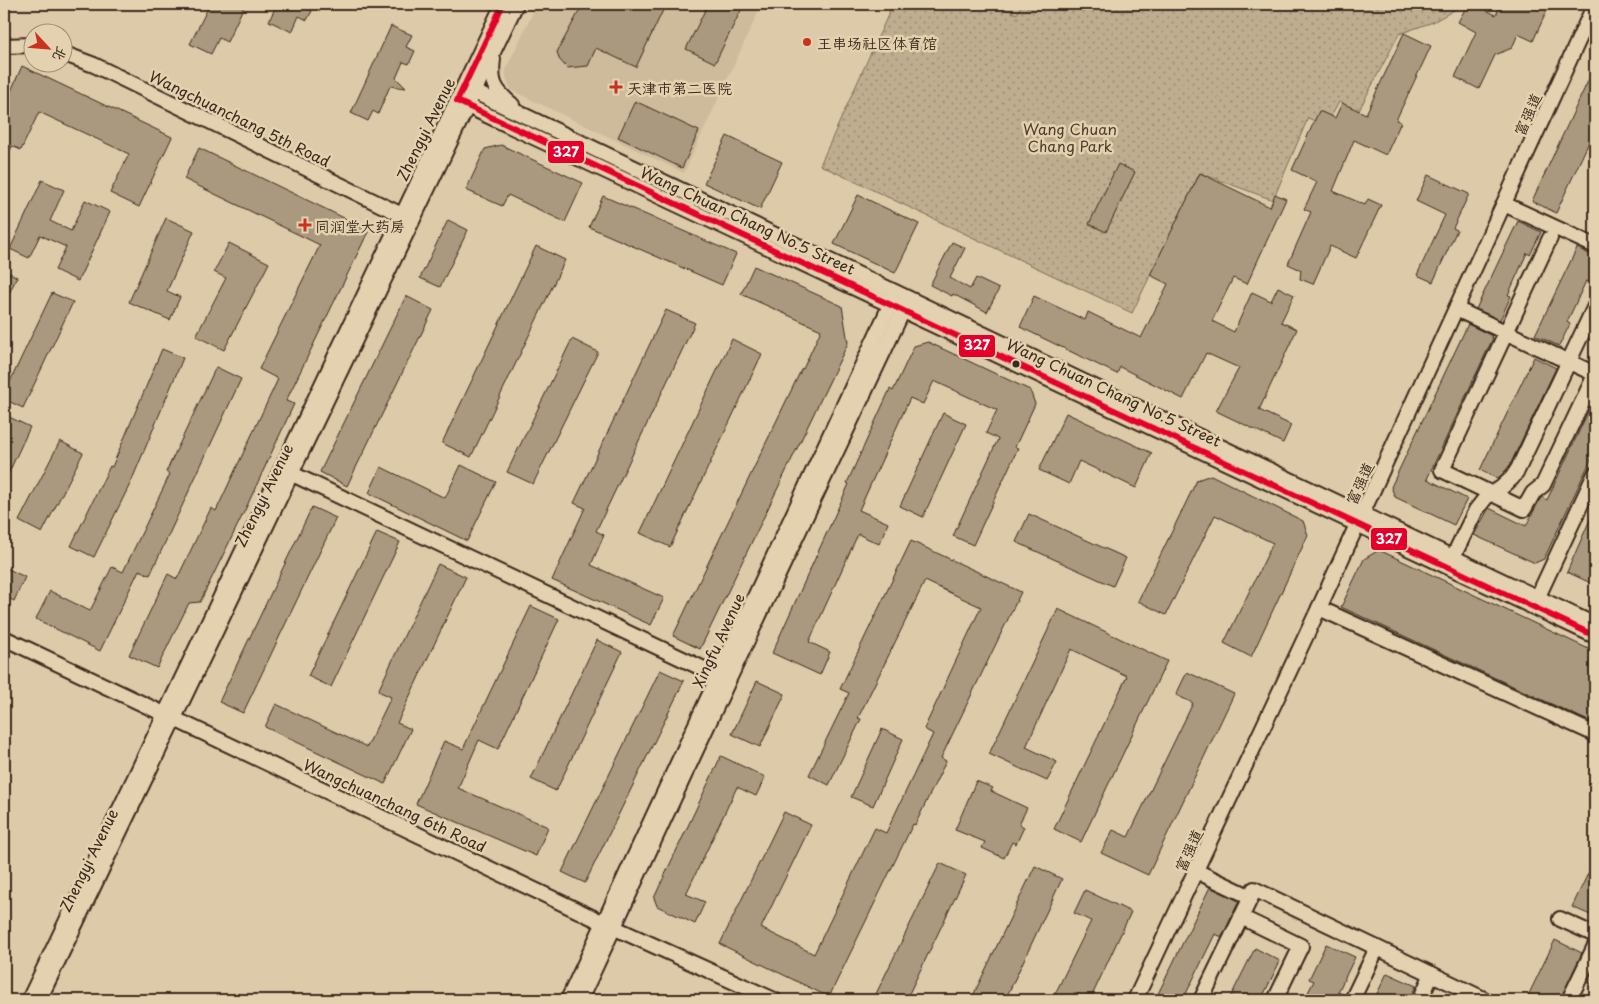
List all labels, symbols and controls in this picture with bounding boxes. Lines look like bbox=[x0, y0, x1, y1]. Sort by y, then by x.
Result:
north arrow bbox=[22, 22, 72, 72]
place label: 王串场社区体育馆 bbox=[817, 31, 937, 54]
marker: 王串场社区体育馆 bbox=[801, 36, 813, 48]
text: 北 bbox=[48, 43, 73, 65]
street label: Wangchuanchang 5th Road bbox=[145, 64, 335, 172]
street label: Zhengyi Avenue bbox=[390, 73, 460, 185]
place label: 天津市第二医院 bbox=[627, 76, 732, 99]
marker: 天津市第二医院 bbox=[609, 80, 623, 94]
street label: 富强道 bbox=[1507, 89, 1547, 139]
park label: Wang Chuan Chang Park bbox=[1023, 117, 1117, 157]
line badge: 327 bbox=[547, 140, 585, 164]
text: 327 bbox=[553, 141, 579, 162]
street label: Wang Chuan Chang No.5 Street bbox=[637, 160, 859, 280]
place label: 同润堂大药房 bbox=[315, 214, 405, 237]
marker: 同润堂大药房 bbox=[299, 219, 311, 231]
street label: Wang Chuan Chang No.5 Street bbox=[1003, 332, 1225, 452]
line badge: 327 bbox=[958, 334, 996, 358]
text: 327 bbox=[964, 334, 990, 355]
unlabelled marker bbox=[1011, 359, 1021, 369]
street label: Zhengyi Avenue bbox=[228, 439, 298, 551]
street label: 富强道 bbox=[1339, 458, 1379, 508]
line badge: 327 bbox=[1370, 527, 1408, 551]
text: 327 bbox=[1376, 528, 1402, 549]
street label: Xingfu Avenue bbox=[686, 589, 750, 691]
street label: Wangchuanchang 6th Road bbox=[300, 752, 490, 858]
street label: Zhengyi Avenue bbox=[53, 804, 123, 916]
street label: 富强道 bbox=[1168, 825, 1208, 875]

